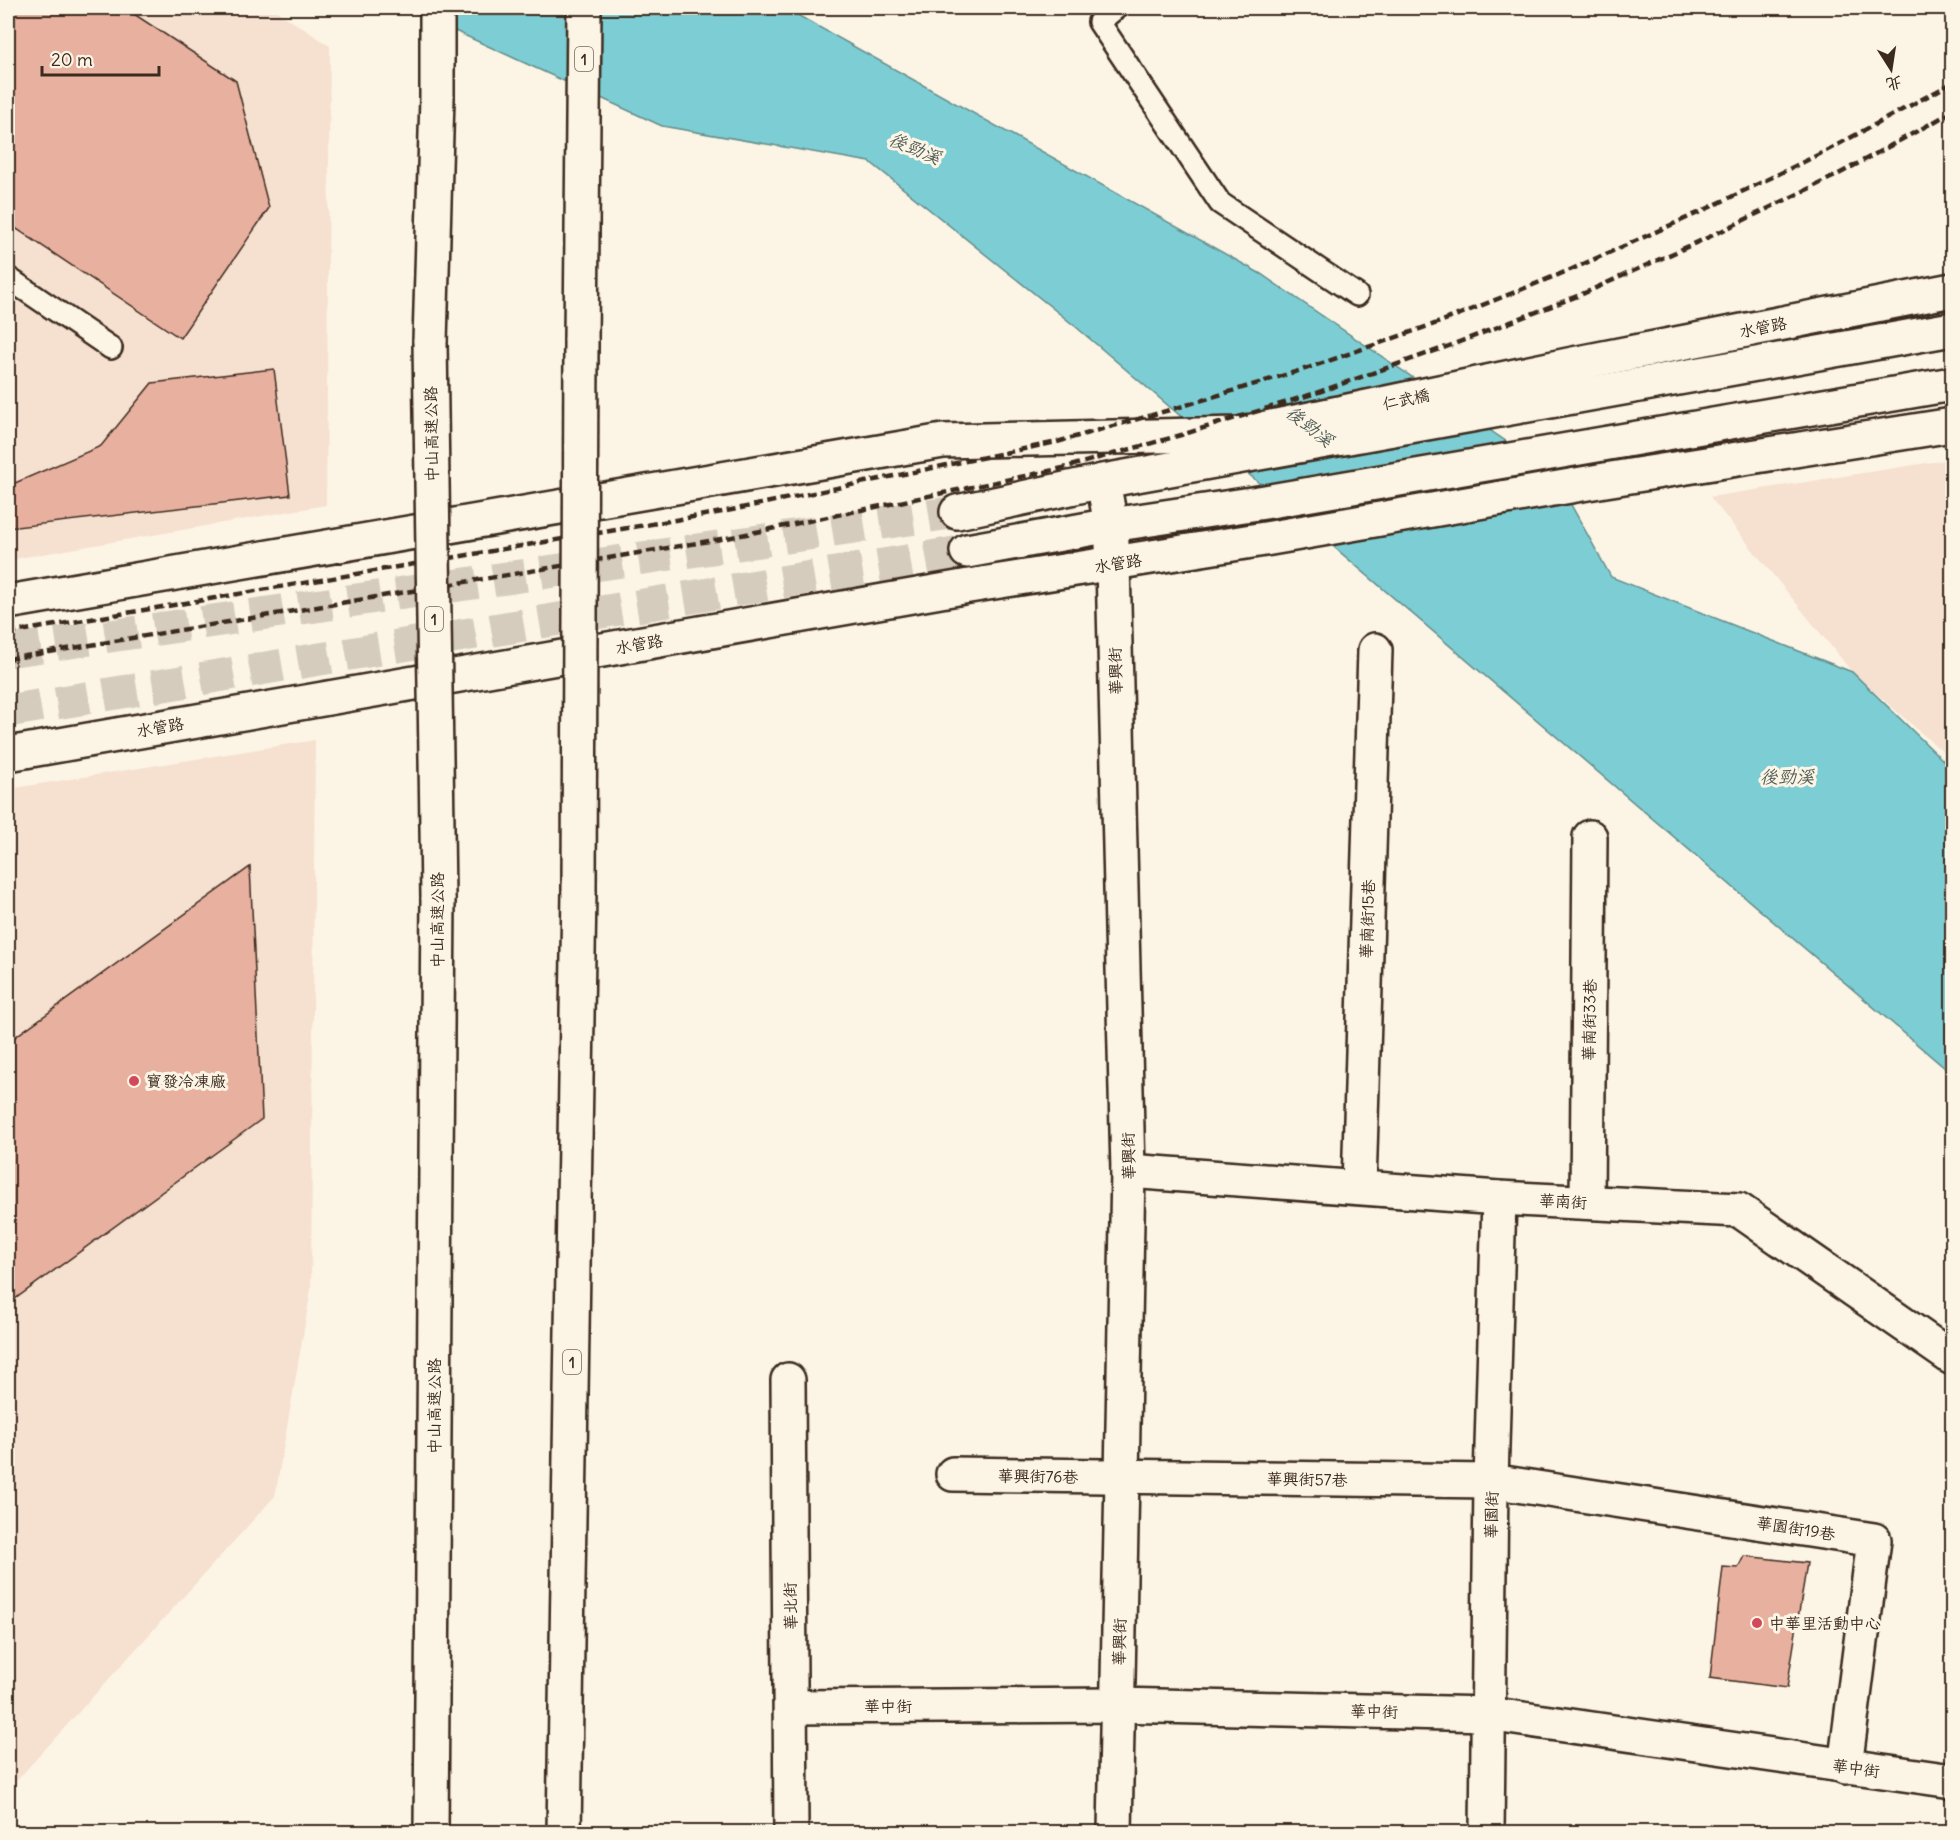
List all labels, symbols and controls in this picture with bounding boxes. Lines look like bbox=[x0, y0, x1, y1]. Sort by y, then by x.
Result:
scale bar bbox=[42, 39, 159, 77]
north arrow bbox=[1861, 39, 1921, 99]
road number: 1 bbox=[575, 47, 593, 71]
text: 20 m bbox=[51, 48, 93, 71]
text: 北 bbox=[1884, 72, 1904, 95]
water label: 後勁溪 bbox=[886, 127, 945, 170]
street label: 水管路 bbox=[1738, 313, 1788, 341]
street label: 仁武橋 bbox=[1380, 384, 1432, 414]
street label: 中山高速公路 bbox=[420, 386, 442, 482]
water label: 後勁溪 bbox=[1282, 400, 1339, 452]
street label: 水管路 bbox=[1093, 549, 1143, 577]
road number: 1 bbox=[425, 607, 443, 631]
street label: 水管路 bbox=[614, 630, 664, 658]
street label: 華興街 bbox=[1105, 647, 1125, 695]
street label: 水管路 bbox=[135, 713, 185, 741]
water label: 後勁溪 bbox=[1760, 765, 1815, 788]
street label: 中山高速公路 bbox=[427, 872, 447, 968]
street label: 華南街15巷 bbox=[1356, 879, 1378, 959]
street label: 華南街33巷 bbox=[1578, 979, 1600, 1061]
place label: 寶發冷凍廠 bbox=[146, 1071, 226, 1091]
marker: 寶發冷凍廠 bbox=[127, 1074, 141, 1088]
street label: 華興街 bbox=[1118, 1132, 1138, 1180]
street label: 華南街 bbox=[1539, 1190, 1587, 1212]
road number: 1 bbox=[563, 1350, 581, 1374]
street label: 中山高速公路 bbox=[424, 1358, 444, 1454]
street label: 華興街76巷 bbox=[997, 1465, 1079, 1487]
street label: 華興街57巷 bbox=[1266, 1468, 1348, 1490]
street label: 華園街 bbox=[1481, 1491, 1501, 1539]
street label: 華園街19巷 bbox=[1755, 1512, 1837, 1544]
street label: 華北街 bbox=[780, 1582, 800, 1630]
place label: 中華里活動中心 bbox=[1769, 1613, 1881, 1633]
marker: 中華里活動中心 bbox=[1750, 1616, 1764, 1630]
street label: 華興街 bbox=[1109, 1618, 1129, 1666]
street label: 華中街 bbox=[864, 1696, 912, 1716]
street label: 華中街 bbox=[1350, 1701, 1398, 1721]
street label: 華中街 bbox=[1831, 1755, 1881, 1781]

